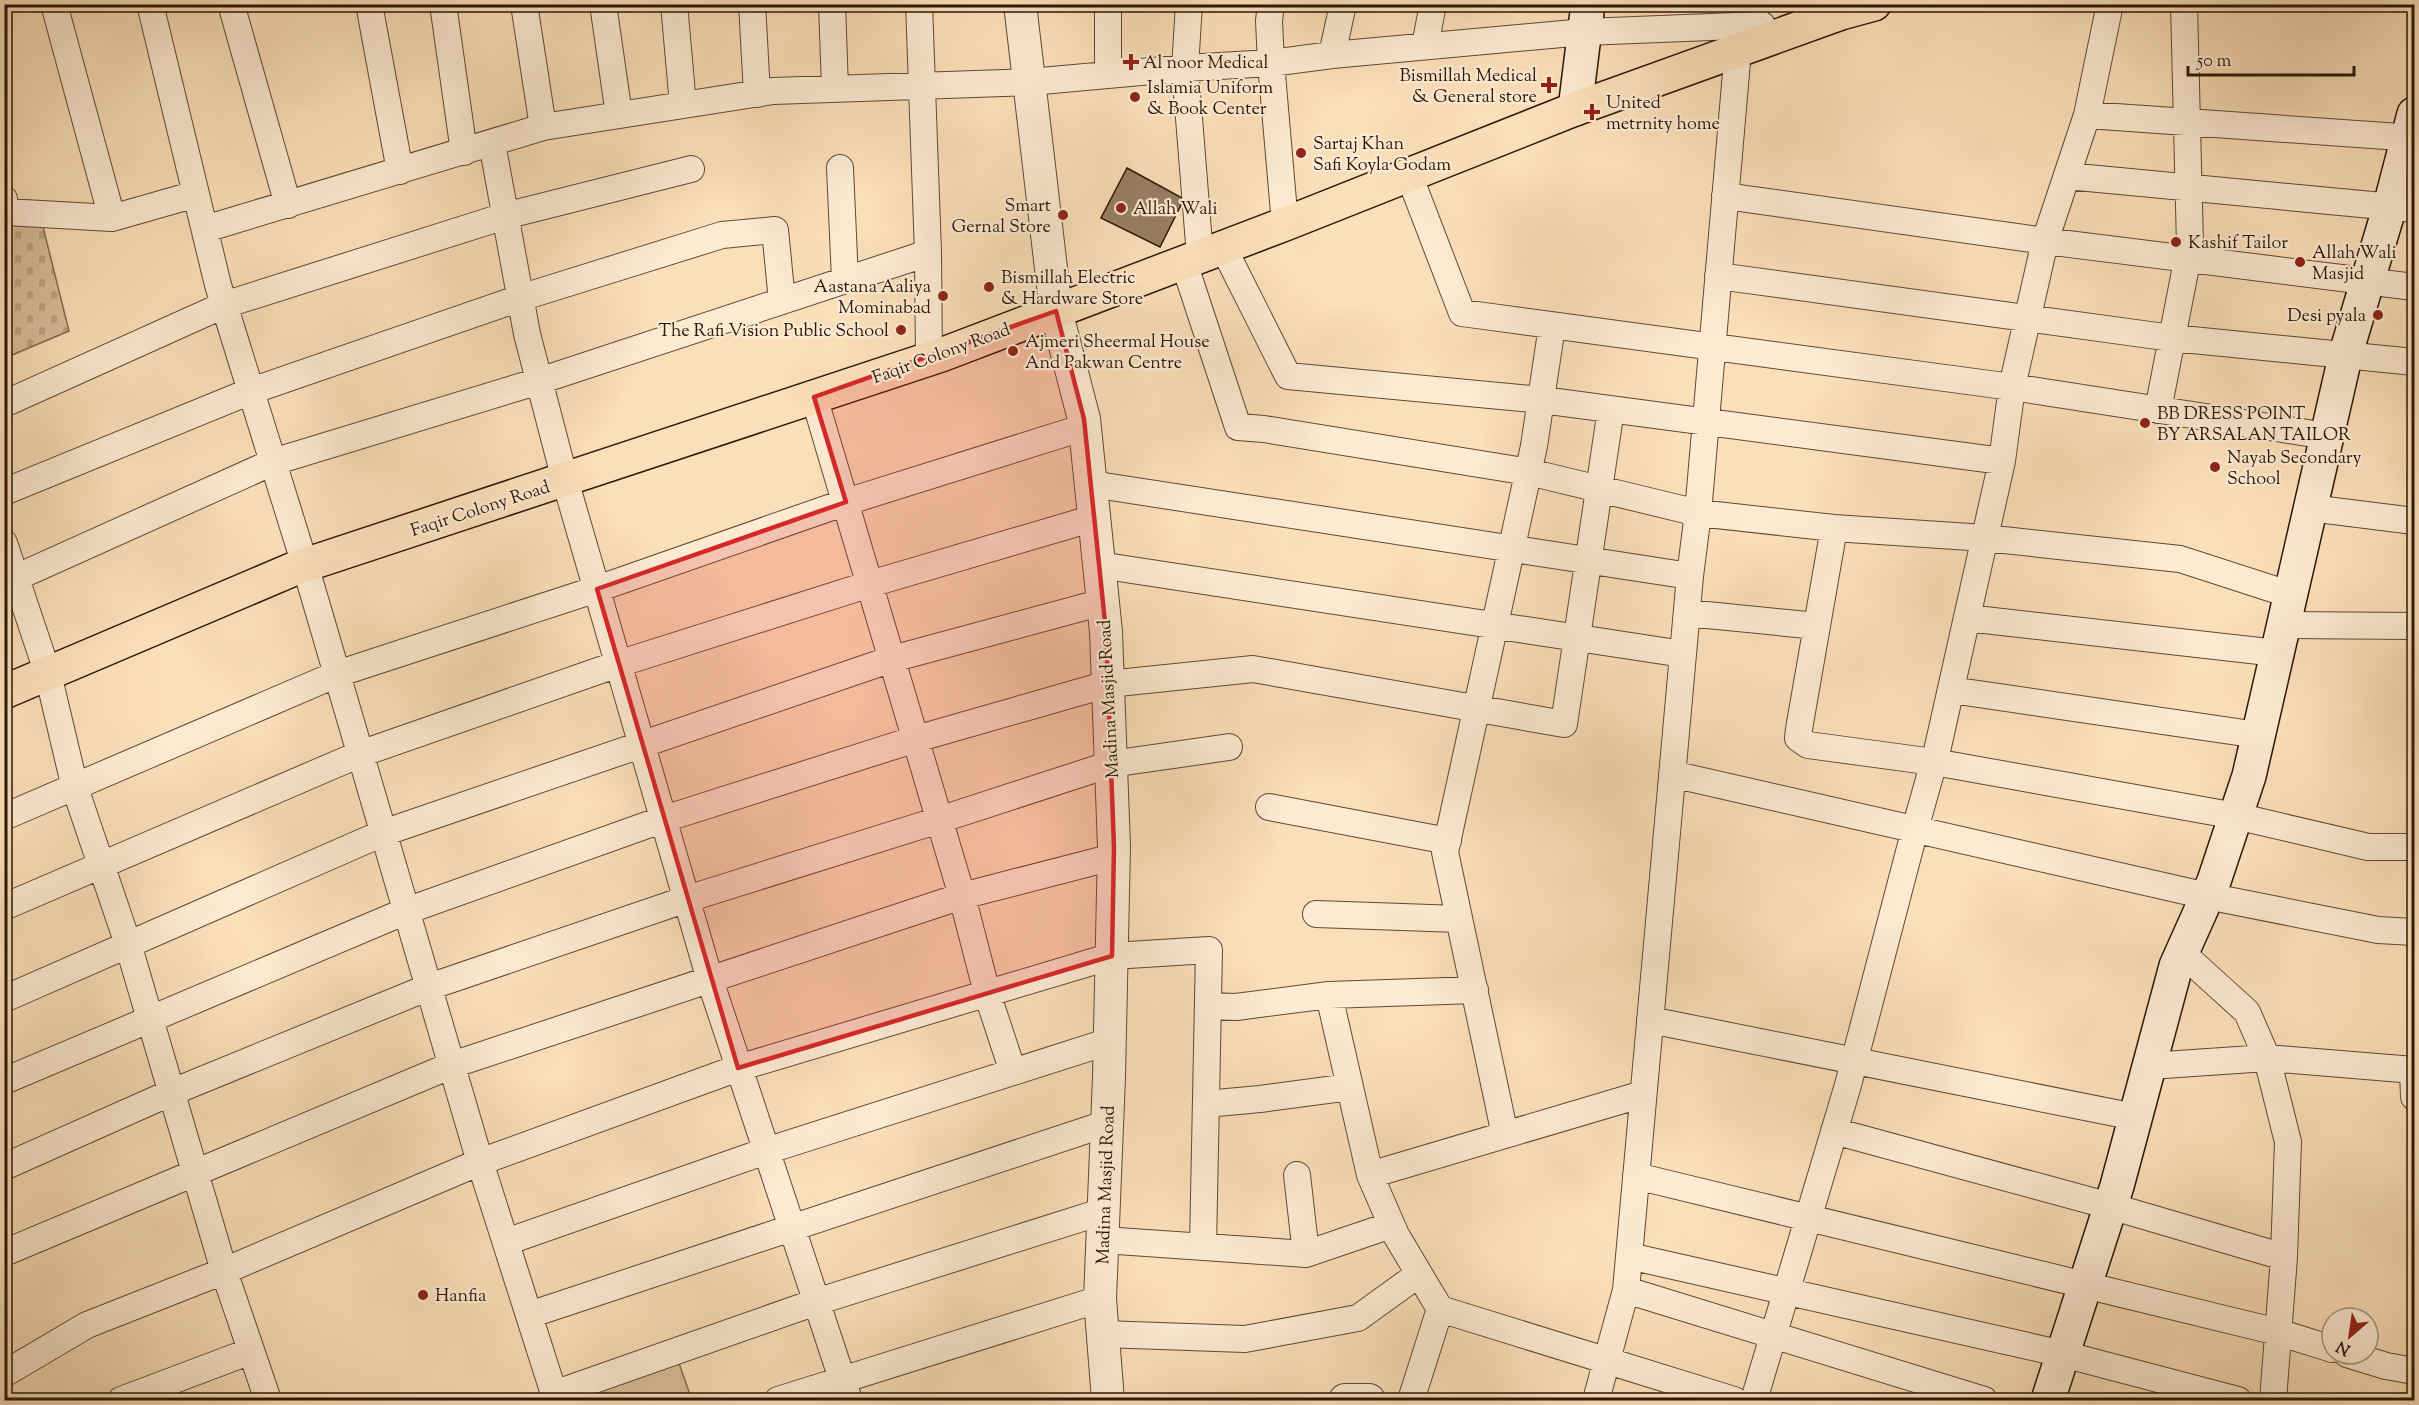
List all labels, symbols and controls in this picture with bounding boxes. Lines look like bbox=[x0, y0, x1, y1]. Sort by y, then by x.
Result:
scale bar bbox=[2188, 39, 2354, 77]
text: 50 m bbox=[2196, 49, 2232, 75]
place label: Al noor Medical bbox=[1143, 51, 1269, 77]
marker: Al noor Medical bbox=[1124, 55, 1138, 69]
place label: Bismillah Medical & General store bbox=[1399, 64, 1537, 111]
place label: Islamia Uniform & Book Center bbox=[1147, 76, 1273, 123]
marker: Bismillah Medical & General store bbox=[1542, 78, 1556, 92]
marker: Islamia Uniform & Book Center bbox=[1128, 90, 1142, 104]
place label: United metrnity home bbox=[1606, 91, 1720, 138]
marker: United metrnity home bbox=[1583, 103, 1601, 121]
place label: Sartaj Khan Safi Koyla Godam bbox=[1313, 132, 1451, 179]
marker: Sartaj Khan Safi Koyla Godam bbox=[1294, 146, 1308, 160]
place label: Smart Gernal Store bbox=[951, 194, 1051, 241]
place label: Allah Wali bbox=[1133, 197, 1218, 223]
marker: Allah Wali bbox=[1114, 201, 1128, 215]
marker: Smart Gernal Store bbox=[1056, 208, 1070, 222]
place label: Kashif Tailor bbox=[2188, 231, 2288, 257]
marker: Kashif Tailor bbox=[2169, 235, 2183, 249]
place label: Allah Wali Masjid bbox=[2312, 241, 2397, 288]
marker: Allah Wali Masjid bbox=[2293, 255, 2307, 269]
place label: Bismillah Electric & Hardware Store bbox=[1001, 266, 1143, 313]
place label: Aastana Aaliya Mominabad bbox=[814, 275, 931, 322]
marker: Bismillah Electric & Hardware Store bbox=[982, 280, 996, 294]
marker: Aastana Aaliya Mominabad bbox=[936, 289, 950, 303]
place label: Desi pyala bbox=[2287, 304, 2366, 330]
marker: Desi pyala bbox=[2371, 308, 2385, 322]
street label: Faqir Colony Road bbox=[869, 318, 1014, 392]
place label: The Rafi Vision Public School bbox=[658, 319, 889, 345]
marker: The Rafi Vision Public School bbox=[894, 323, 908, 337]
place label: Ajmeri Sheermal House And Pakwan Centre bbox=[1025, 330, 1210, 377]
marker: Ajmeri Sheermal House And Pakwan Centre bbox=[1006, 344, 1020, 358]
place label: BB DRESS POINT BY ARSALAN TAILOR bbox=[2157, 402, 2351, 449]
marker: BB DRESS POINT BY ARSALAN TAILOR bbox=[2138, 416, 2152, 430]
place label: Nayab Secondary School bbox=[2227, 446, 2362, 493]
marker: Nayab Secondary School bbox=[2208, 460, 2222, 474]
street label: Faqir Colony Road bbox=[408, 475, 554, 545]
street label: Madina Masjid Road bbox=[1093, 619, 1127, 779]
street label: Madina Masjid Road bbox=[1091, 1105, 1123, 1265]
place label: Hanfia bbox=[435, 1284, 486, 1310]
marker: Hanfia bbox=[416, 1288, 430, 1302]
north arrow bbox=[2320, 1306, 2380, 1366]
text: N bbox=[2333, 1334, 2355, 1360]

